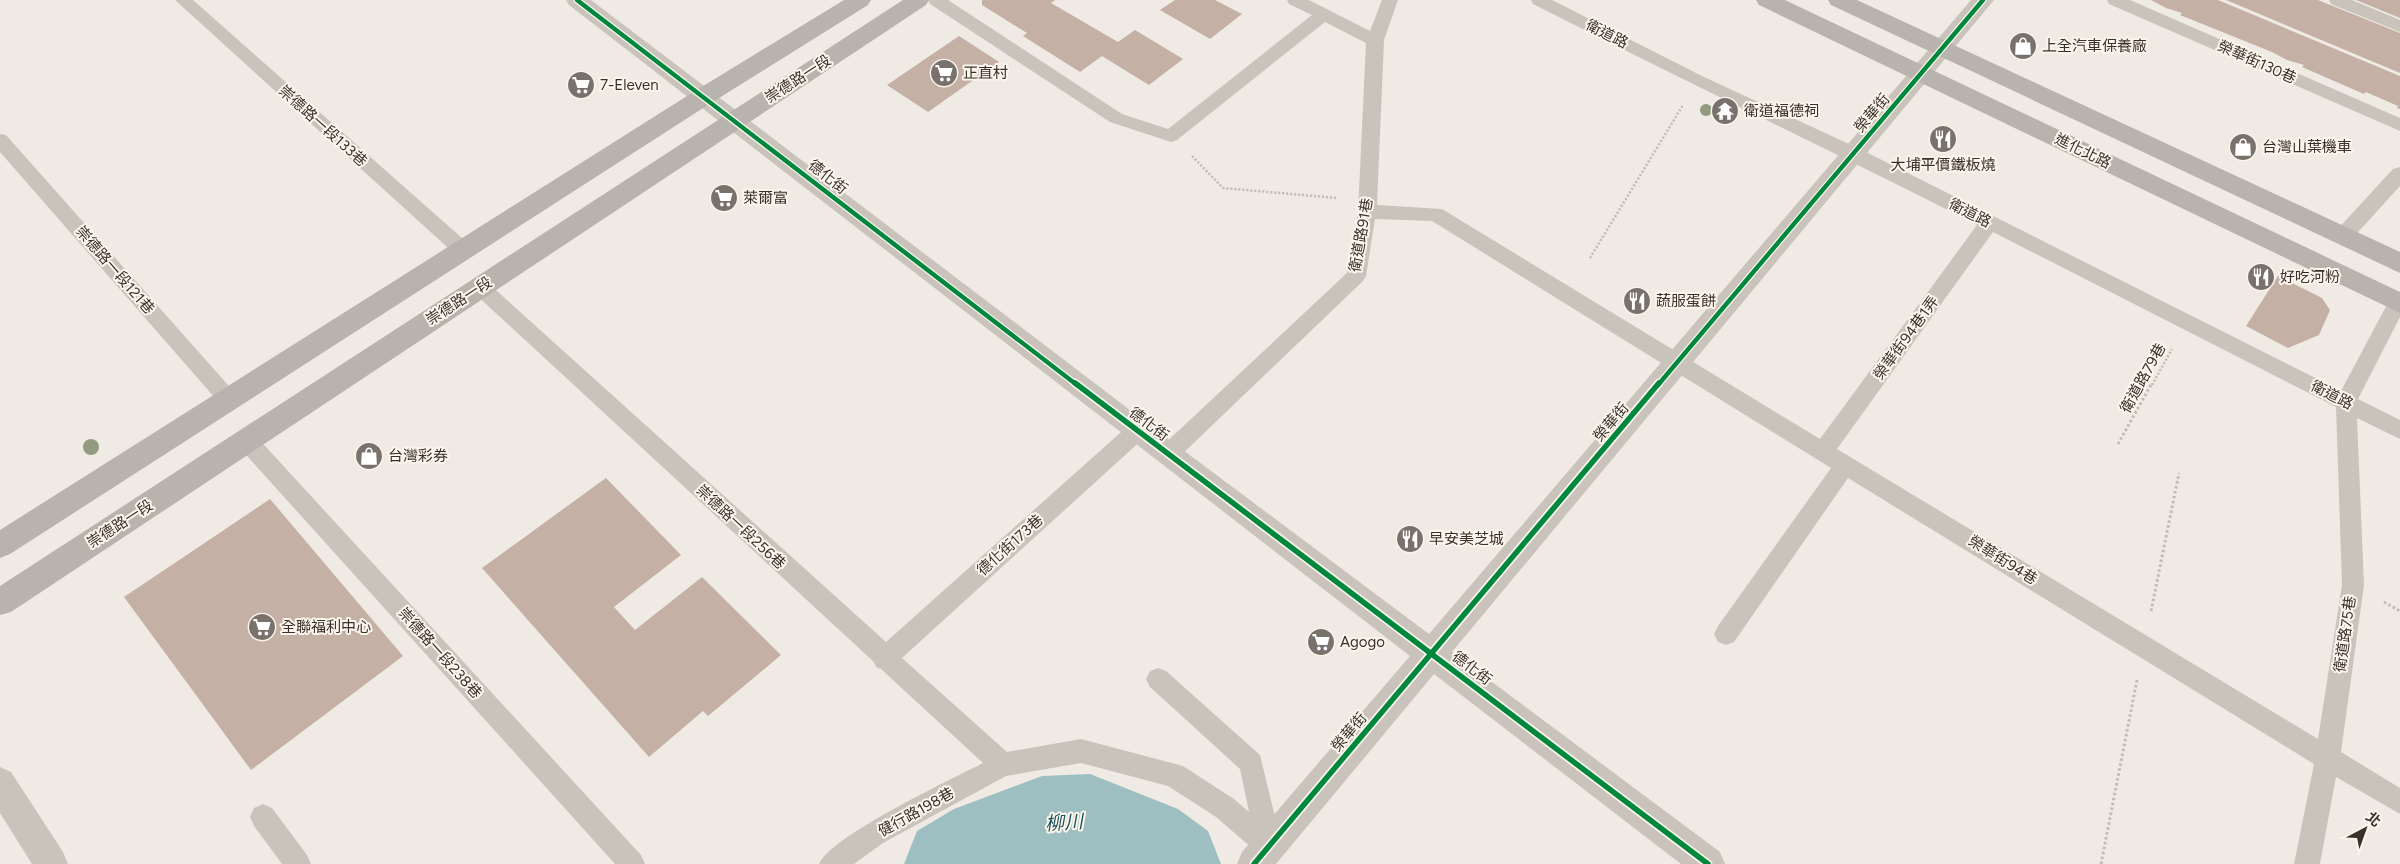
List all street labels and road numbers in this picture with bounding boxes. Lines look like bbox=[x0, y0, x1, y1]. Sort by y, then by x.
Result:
street label: 衛道路 bbox=[1583, 16, 1631, 52]
street label: 榮華街130巷 bbox=[2215, 37, 2299, 87]
street label: 崇德路一段 bbox=[762, 51, 834, 107]
street label: 崇德路一段133巷 bbox=[275, 82, 371, 170]
street label: 榮華街 bbox=[1851, 90, 1893, 136]
street label: 進化北路 bbox=[2052, 130, 2114, 172]
street label: 德化街 bbox=[805, 156, 851, 198]
street label: 衛道路 bbox=[1946, 195, 1994, 231]
street label: 衛道路91巷 bbox=[1346, 197, 1376, 273]
street label: 崇德路一段121巷 bbox=[72, 222, 158, 318]
street label: 崇德路一段 bbox=[423, 273, 495, 329]
street label: 榮華街94巷1弄 bbox=[1870, 293, 1942, 383]
street label: 衛道路79巷 bbox=[2117, 340, 2169, 416]
street label: 衛道路 bbox=[2308, 377, 2356, 413]
street label: 榮華街 bbox=[1590, 399, 1632, 445]
street label: 德化街 bbox=[1126, 403, 1172, 445]
street label: 崇德路一段256巷 bbox=[693, 481, 789, 573]
street label: 崇德路一段 bbox=[84, 496, 156, 552]
street label: 德化街173巷 bbox=[973, 511, 1047, 579]
street label: 榮華街94巷 bbox=[1965, 532, 2041, 588]
street label: 衛道路75巷 bbox=[2331, 595, 2359, 673]
street label: 崇德路一段238巷 bbox=[395, 604, 485, 702]
street label: 德化街 bbox=[1449, 647, 1495, 689]
street label: 榮華街 bbox=[1328, 709, 1370, 755]
street label: 健行路198巷 bbox=[875, 784, 957, 840]

